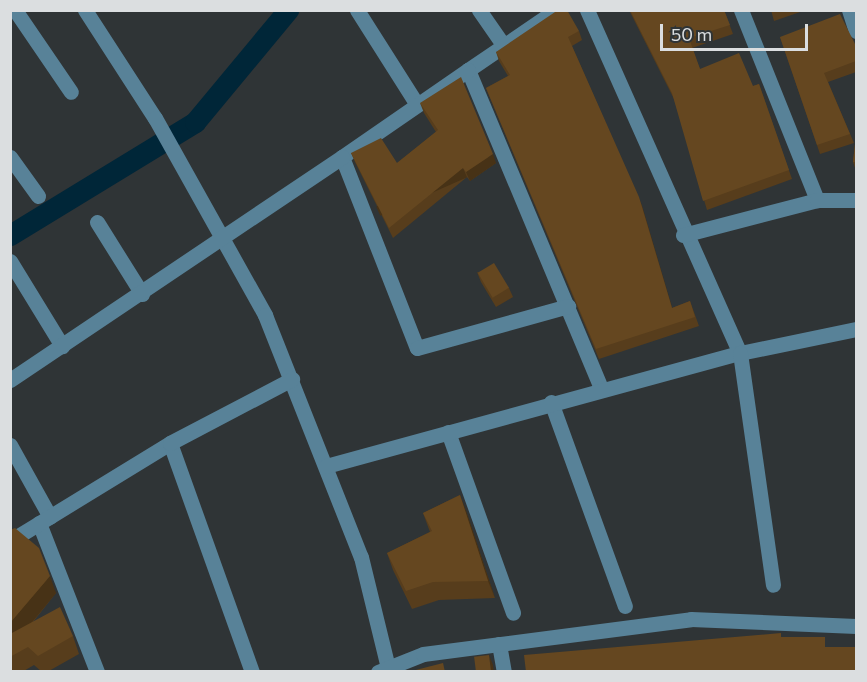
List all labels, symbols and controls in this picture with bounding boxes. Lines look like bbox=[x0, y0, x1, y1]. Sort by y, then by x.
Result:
scale bar bbox=[663, 12, 812, 50]
text: 50 m bbox=[671, 23, 712, 45]

